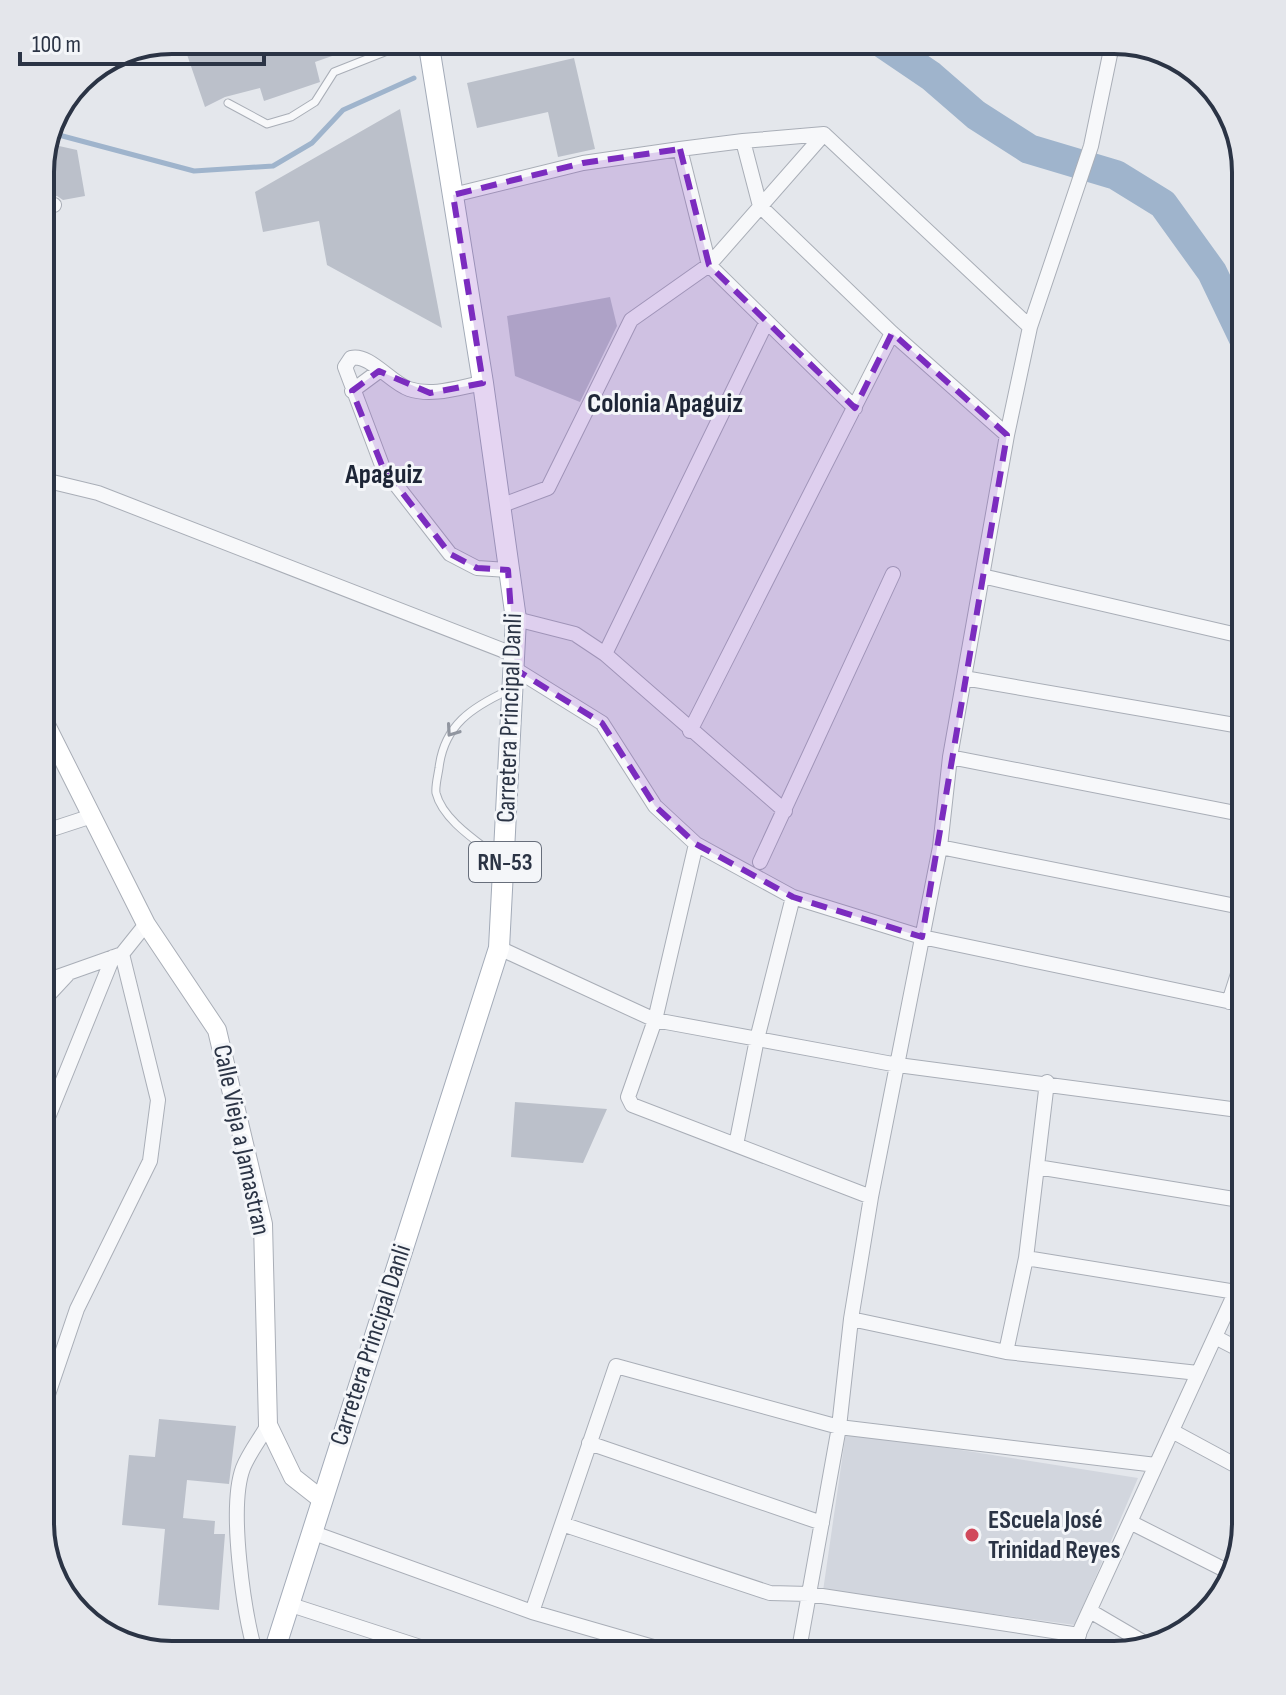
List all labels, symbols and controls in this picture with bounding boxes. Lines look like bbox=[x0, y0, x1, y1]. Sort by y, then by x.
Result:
scale bar bbox=[20, 16, 264, 66]
text: 100 m bbox=[32, 30, 81, 59]
district label: Colonia Apaguiz bbox=[587, 387, 743, 420]
district label: Apaguiz bbox=[344, 458, 423, 491]
street label: Carretera Principal Danli bbox=[491, 613, 529, 823]
one-way arrow bbox=[447, 722, 462, 736]
road number: RN-53 bbox=[469, 842, 541, 882]
street label: Calle Vieja a Jamastran bbox=[206, 1042, 276, 1238]
street label: Carretera Principal Danli bbox=[324, 1240, 418, 1450]
place label: EScuela José Trinidad Reyes bbox=[988, 1505, 1120, 1566]
marker: EScuela José Trinidad Reyes bbox=[963, 1526, 981, 1544]

